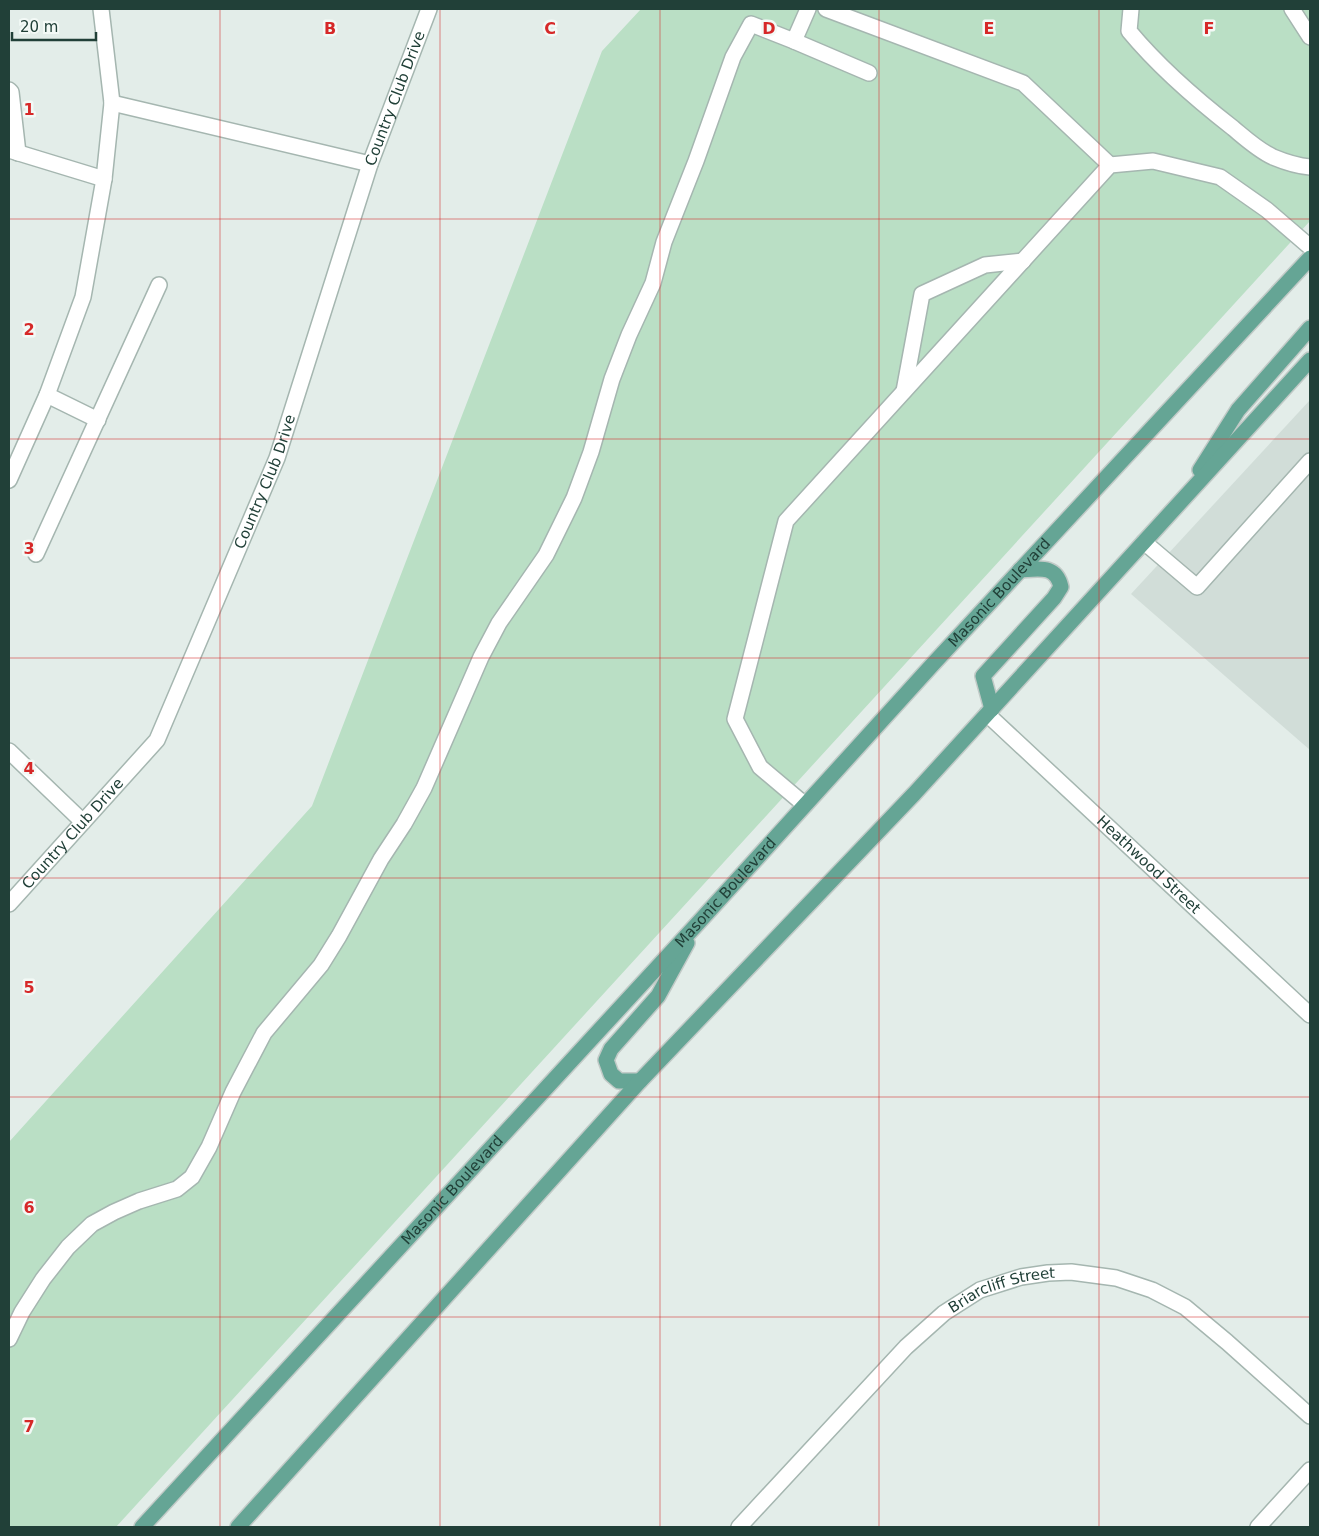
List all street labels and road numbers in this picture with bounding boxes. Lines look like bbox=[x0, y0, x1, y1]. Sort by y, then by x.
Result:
street label: Country Club Drive bbox=[361, 28, 429, 168]
street label: Country Club Drive bbox=[230, 412, 299, 552]
street label: Masonic Boulevard bbox=[944, 535, 1054, 651]
street label: Country Club Drive bbox=[18, 774, 127, 893]
street label: Heathwood Street bbox=[1093, 812, 1205, 918]
street label: Masonic Boulevard bbox=[671, 834, 780, 951]
street label: Masonic Boulevard bbox=[398, 1132, 507, 1248]
street label: Briarcliff Street bbox=[945, 1264, 1055, 1317]

